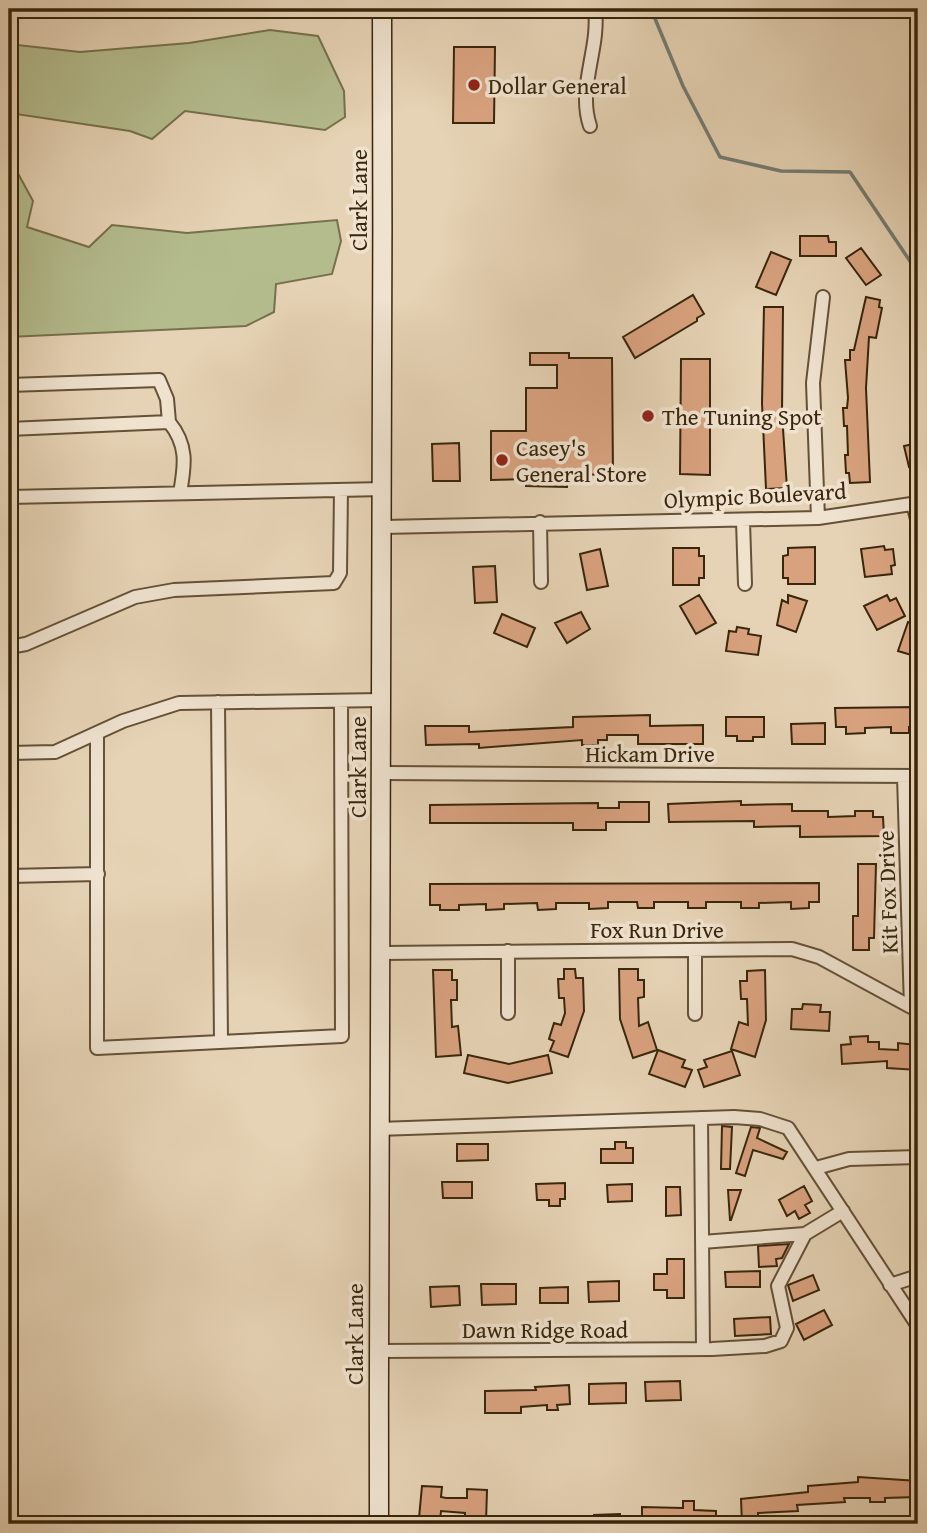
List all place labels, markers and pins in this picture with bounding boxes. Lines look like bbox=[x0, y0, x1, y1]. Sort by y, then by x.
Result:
place label: Dollar General bbox=[488, 69, 627, 102]
marker: Dollar General bbox=[466, 77, 482, 93]
place label: The Tuning Spot bbox=[662, 400, 821, 433]
marker: The Tuning Spot bbox=[640, 408, 656, 424]
place label: Casey's General Store bbox=[516, 431, 647, 490]
marker: Casey's General Store bbox=[494, 452, 510, 468]

